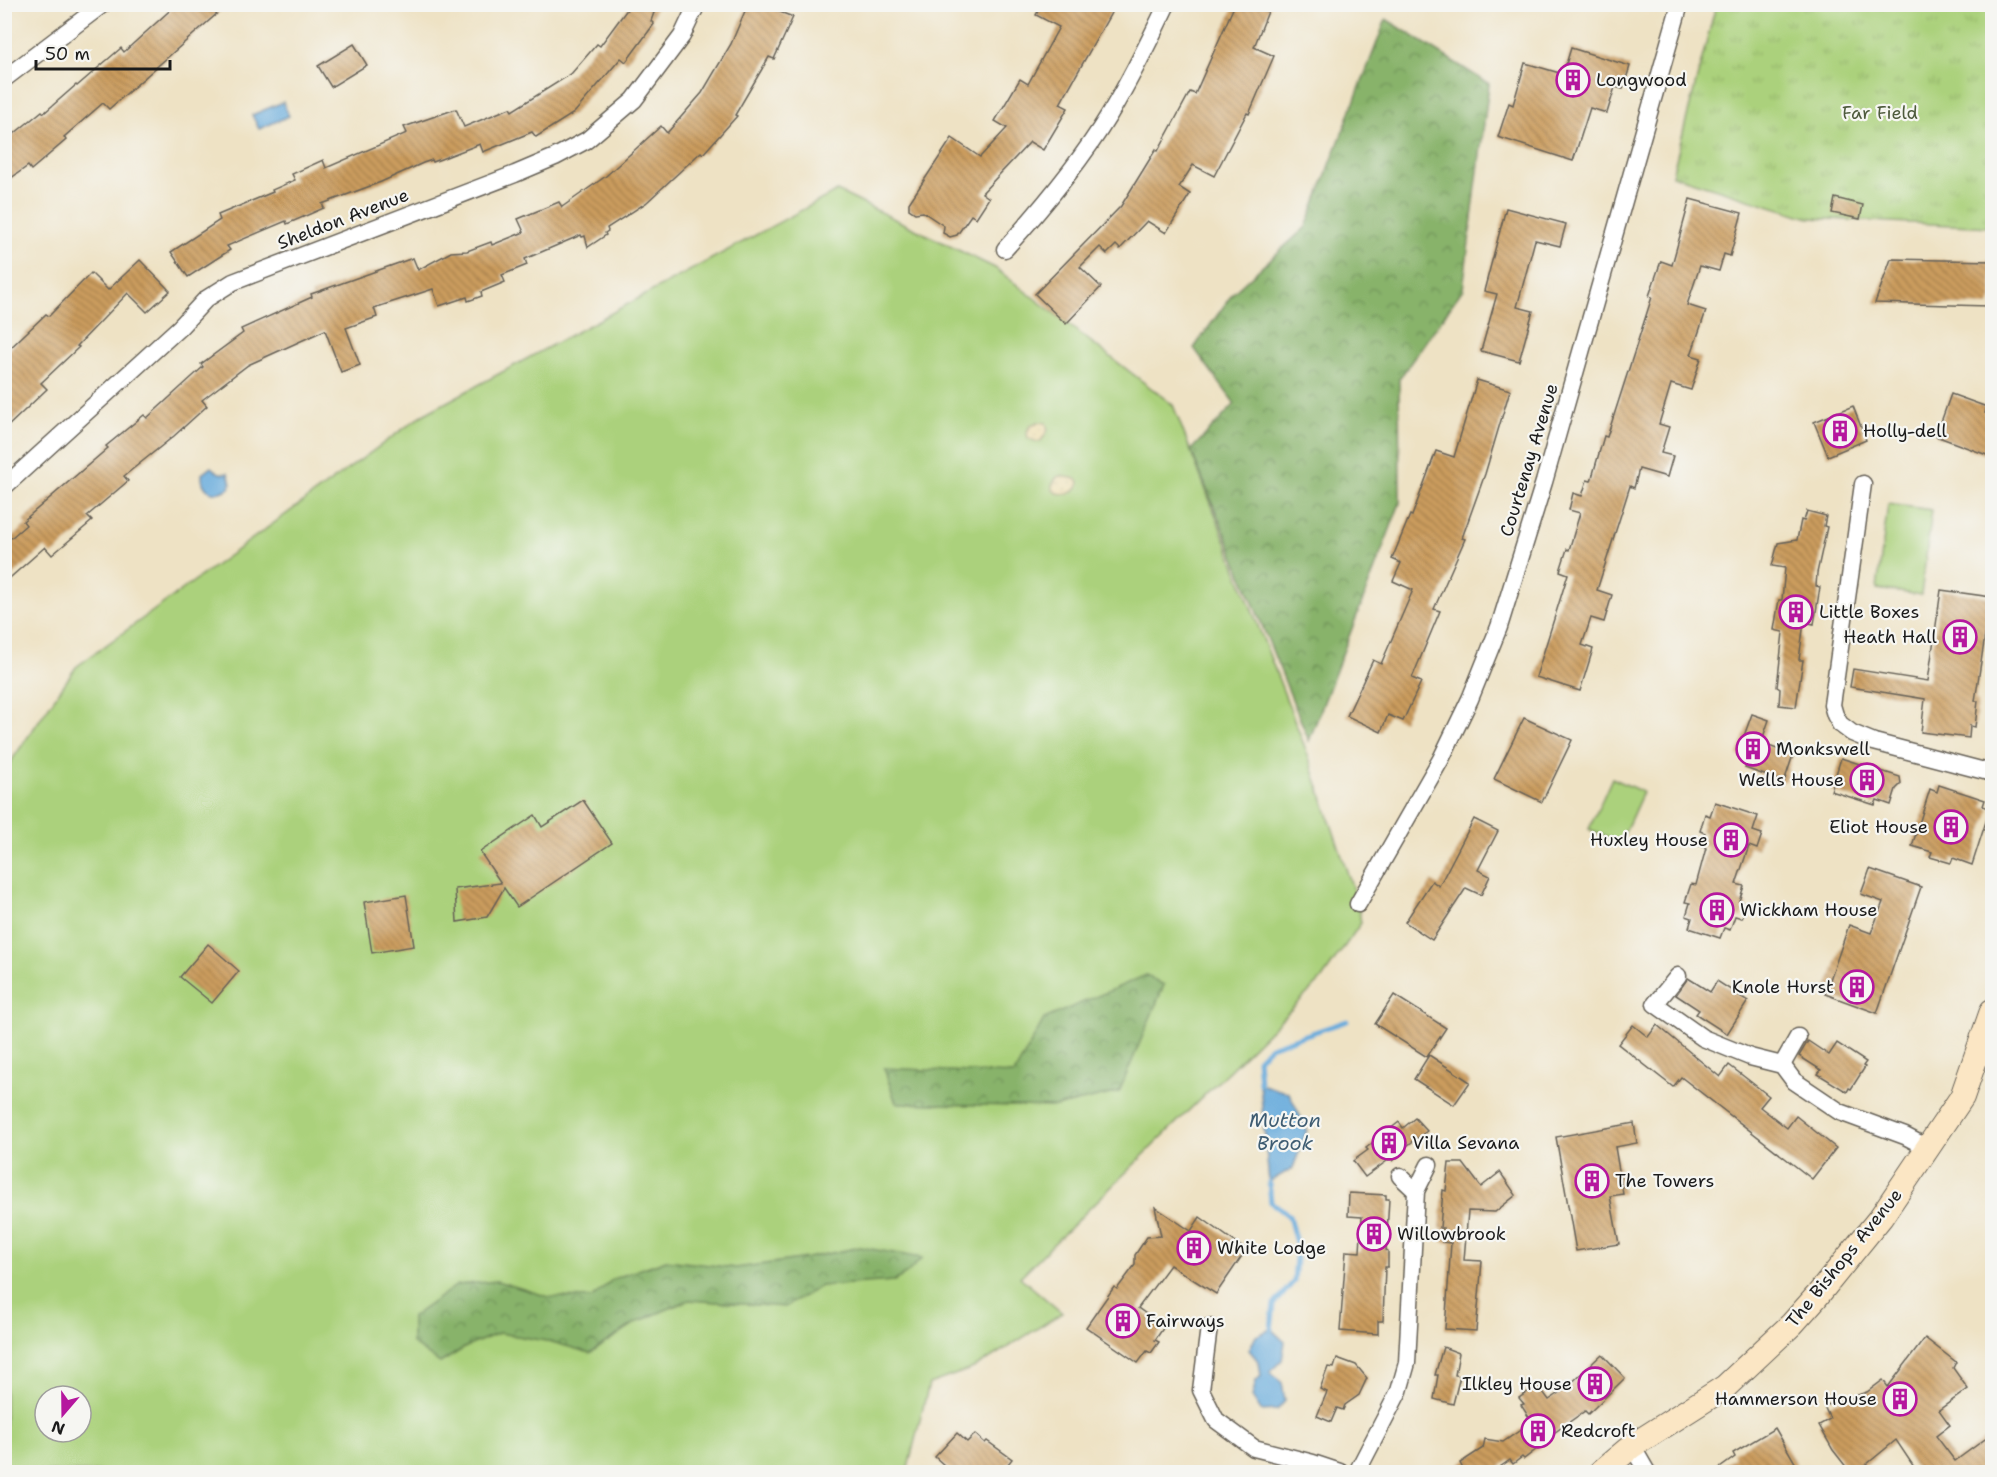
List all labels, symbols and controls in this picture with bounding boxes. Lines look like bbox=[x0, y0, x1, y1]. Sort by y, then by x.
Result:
scale bar bbox=[36, 33, 170, 71]
text: 50 m bbox=[45, 42, 90, 66]
building icon: Longwood bbox=[1555, 62, 1591, 98]
place label: Longwood bbox=[1596, 68, 1687, 92]
park label: Far Field bbox=[1842, 101, 1918, 125]
street label: Sheldon Avenue bbox=[274, 183, 412, 255]
street label: Courtenay Avenue bbox=[1494, 381, 1564, 539]
building icon: Holly-dell bbox=[1822, 413, 1858, 449]
place label: Holly-dell bbox=[1863, 419, 1947, 443]
building icon: Little Boxes bbox=[1778, 594, 1814, 630]
place label: Little Boxes bbox=[1819, 600, 1919, 624]
building icon: Heath Hall bbox=[1942, 619, 1978, 655]
place label: Heath Hall bbox=[1843, 625, 1938, 649]
building icon: Monkswell bbox=[1735, 731, 1771, 767]
place label: Monkswell bbox=[1776, 737, 1871, 761]
building icon: Wells House bbox=[1849, 762, 1885, 798]
place label: Wells House bbox=[1739, 768, 1844, 792]
building icon: Eliot House bbox=[1933, 809, 1969, 845]
place label: Eliot House bbox=[1829, 815, 1928, 839]
building icon: Huxley House bbox=[1713, 822, 1749, 858]
place label: Huxley House bbox=[1590, 828, 1708, 852]
building icon: Wickham House bbox=[1699, 892, 1735, 928]
place label: Wickham House bbox=[1740, 898, 1878, 922]
building icon: Knole Hurst bbox=[1839, 969, 1875, 1005]
place label: Knole Hurst bbox=[1732, 975, 1834, 999]
water label: Mutton Brook bbox=[1249, 1107, 1321, 1156]
building icon: Villa Sevana bbox=[1371, 1125, 1407, 1161]
place label: Villa Sevana bbox=[1412, 1131, 1519, 1155]
building icon: The Towers bbox=[1574, 1163, 1610, 1199]
place label: The Towers bbox=[1615, 1169, 1714, 1193]
street label: The Bishops Avenue bbox=[1781, 1184, 1907, 1332]
building icon: Willowbrook bbox=[1356, 1216, 1392, 1252]
place label: Willowbrook bbox=[1397, 1222, 1506, 1246]
building icon: White Lodge bbox=[1176, 1230, 1212, 1266]
place label: White Lodge bbox=[1217, 1236, 1326, 1260]
building icon: Fairways bbox=[1105, 1303, 1141, 1339]
place label: Fairways bbox=[1146, 1309, 1225, 1333]
building icon: Ilkley House bbox=[1577, 1366, 1613, 1402]
place label: Ilkley House bbox=[1462, 1372, 1572, 1396]
building icon: Hammerson House bbox=[1882, 1381, 1918, 1417]
north arrow bbox=[33, 1384, 93, 1444]
place label: Hammerson House bbox=[1715, 1387, 1877, 1411]
building icon: Redcroft bbox=[1520, 1413, 1556, 1449]
text: N bbox=[48, 1416, 68, 1440]
place label: Redcroft bbox=[1561, 1419, 1636, 1443]

